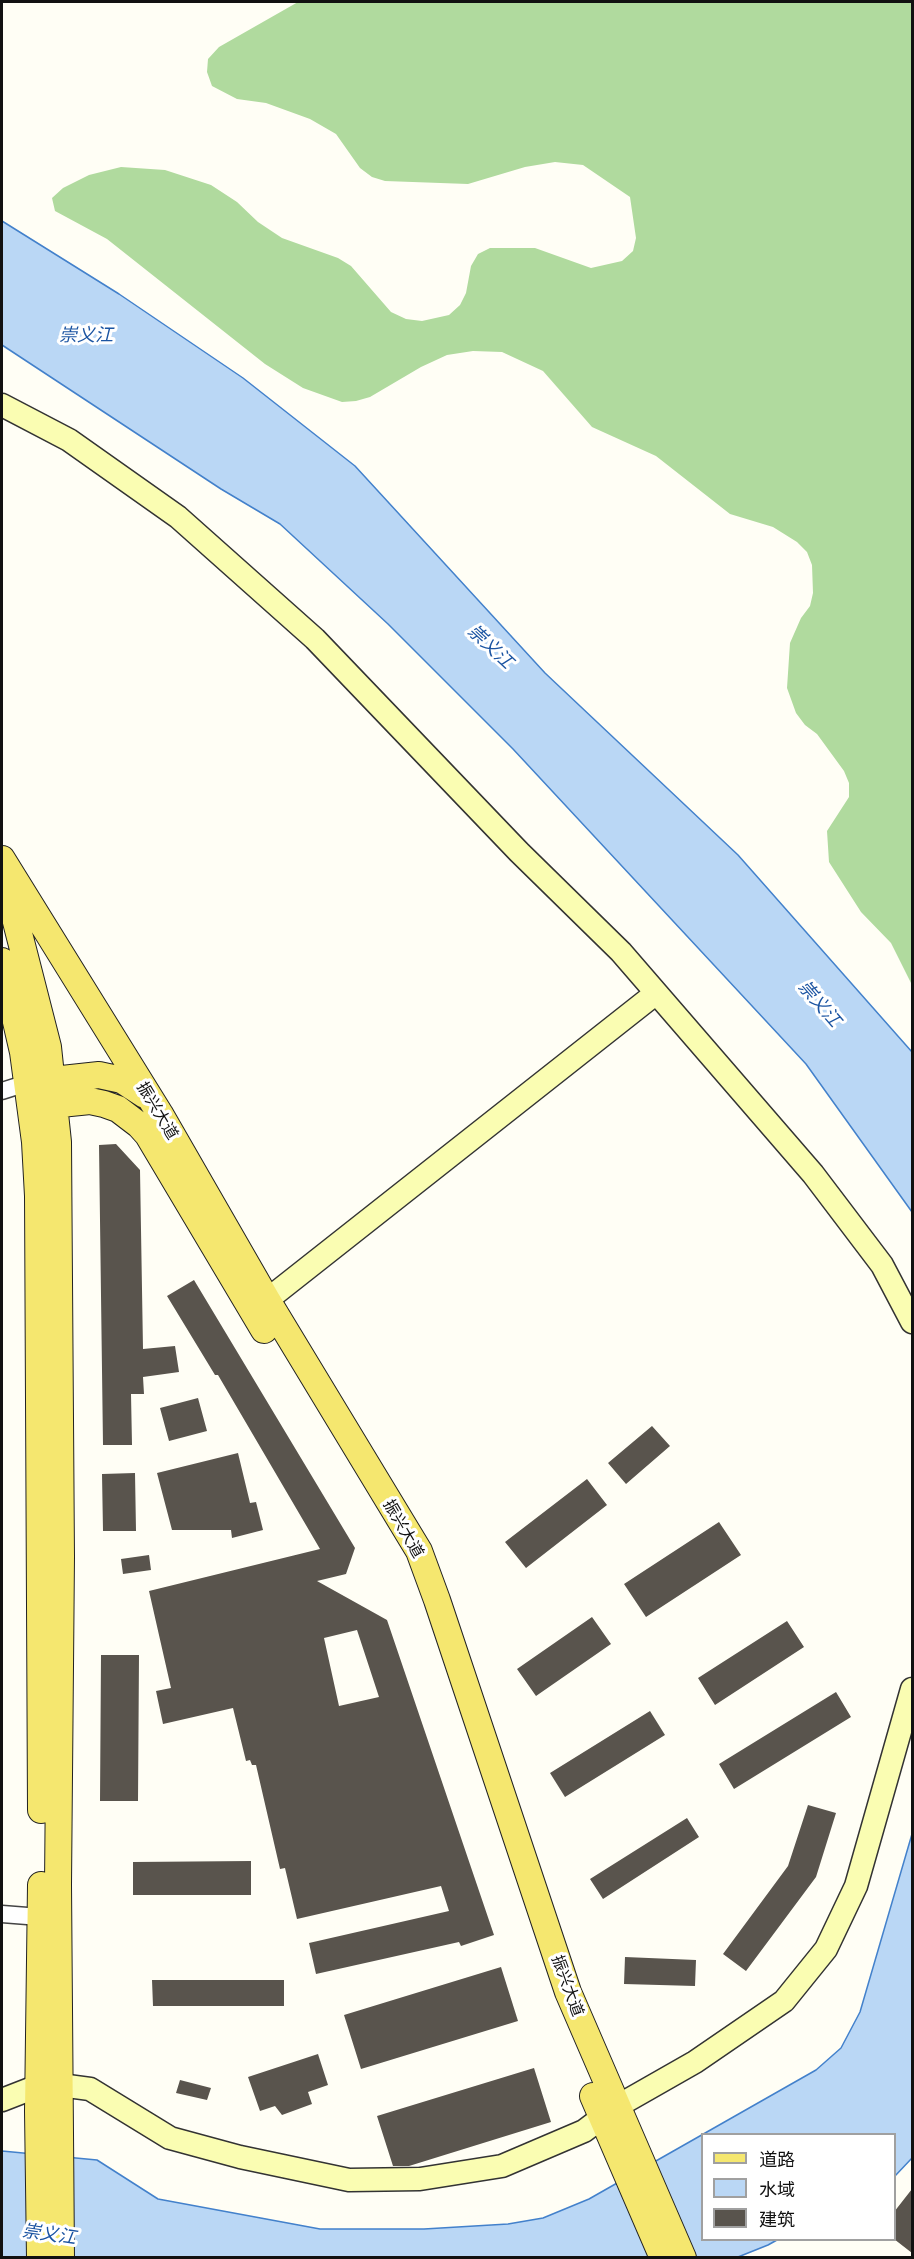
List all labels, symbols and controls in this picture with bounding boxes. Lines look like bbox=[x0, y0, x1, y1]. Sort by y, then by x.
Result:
water label: 崇义江 bbox=[59, 325, 113, 347]
water label: 崇义江 bbox=[463, 621, 517, 673]
water label: 崇义江 bbox=[793, 977, 845, 1031]
street label: 振兴大道 bbox=[132, 1079, 182, 1143]
street label: 振兴大道 bbox=[379, 1496, 427, 1562]
street label: 振兴大道 bbox=[547, 1953, 587, 2019]
legend bbox=[701, 2133, 896, 2241]
text: 道路 bbox=[759, 2148, 795, 2171]
text: 水域 bbox=[759, 2178, 795, 2201]
text: 建筑 bbox=[759, 2208, 795, 2231]
water label: 崇义江 bbox=[21, 2221, 77, 2249]

